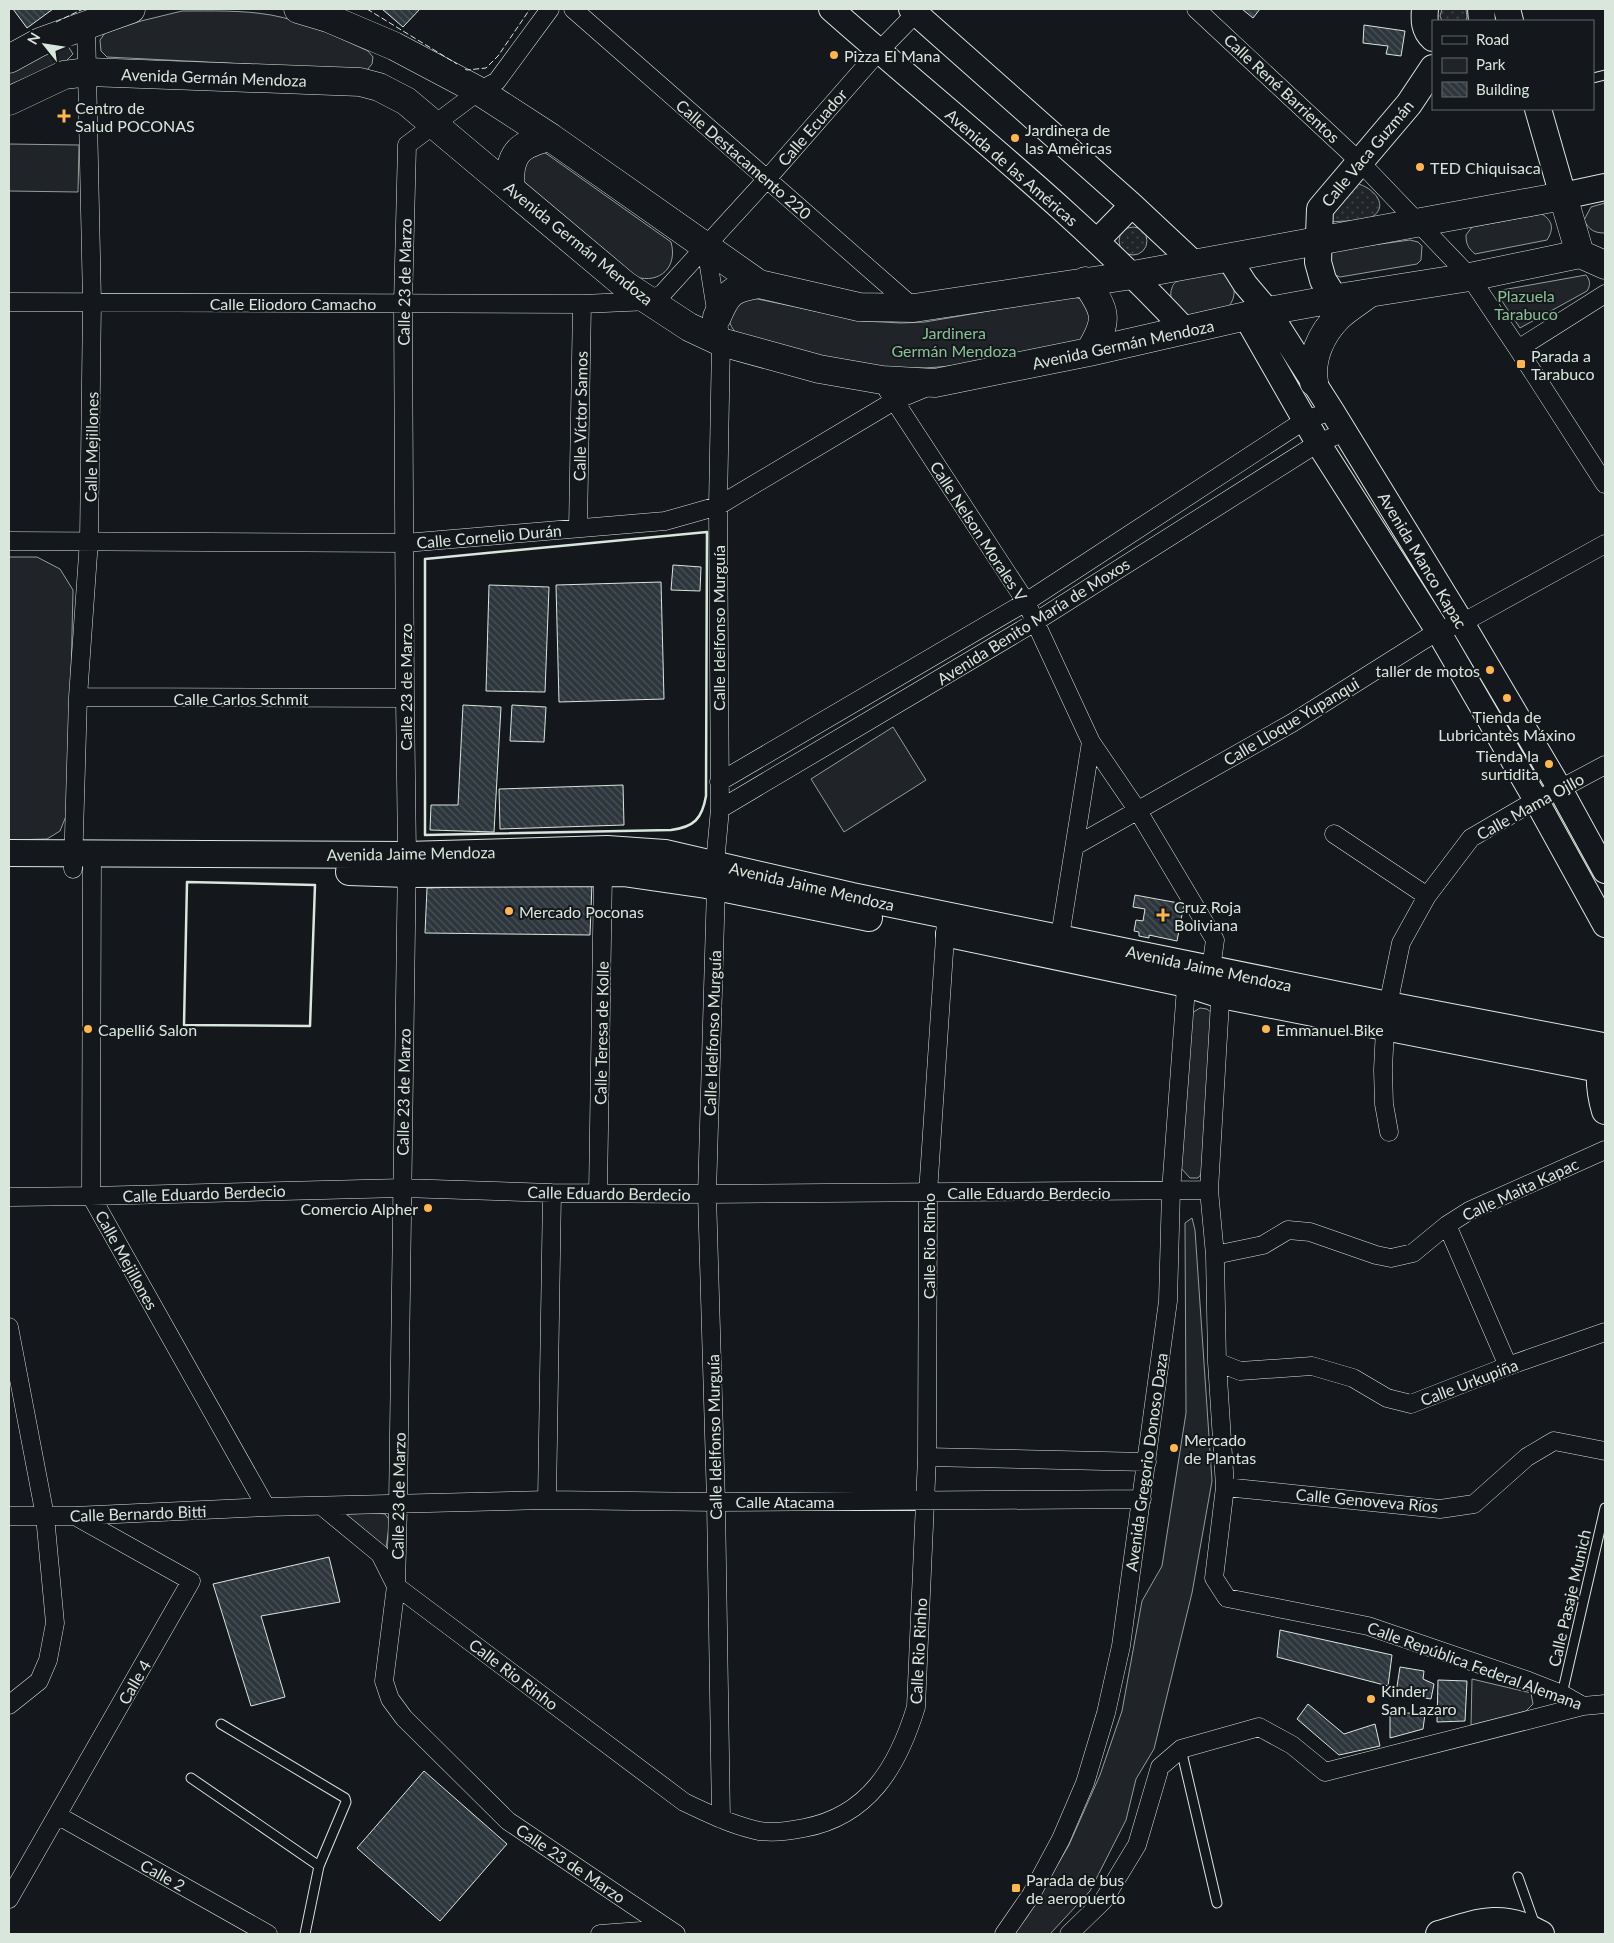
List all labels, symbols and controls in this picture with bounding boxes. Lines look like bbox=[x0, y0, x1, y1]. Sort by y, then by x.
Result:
north arrow bbox=[20, 20, 70, 70]
legend bbox=[1432, 20, 1594, 110]
text: N bbox=[23, 29, 43, 47]
street label: Calle René Barrientos bbox=[1220, 30, 1344, 146]
text: Road bbox=[1476, 30, 1509, 48]
place label: Pizza El Mana bbox=[844, 46, 940, 65]
marker: Pizza El Mana bbox=[828, 49, 840, 61]
text: Park bbox=[1476, 55, 1506, 73]
street label: Avenida Germán Mendoza bbox=[121, 64, 307, 90]
text: Building bbox=[1476, 80, 1529, 98]
street label: Calle Ecuador bbox=[773, 84, 851, 169]
street label: Calle Destacamento 220 bbox=[673, 95, 815, 223]
street label: Calle Vaca Guzmán bbox=[1317, 96, 1417, 210]
place label: Centro de Salud POCONAS bbox=[75, 98, 195, 135]
street label: Avenida de las Américas bbox=[942, 104, 1082, 230]
marker: Centro de Salud POCONAS bbox=[57, 109, 71, 123]
place label: Jardinera de las Américas bbox=[1025, 120, 1112, 157]
marker: Jardinera de las Américas bbox=[1009, 132, 1021, 144]
place label: TED Chiquisaca bbox=[1430, 158, 1541, 177]
marker: TED Chiquisaca bbox=[1414, 161, 1426, 173]
street label: Avenida Germán Mendoza bbox=[501, 177, 657, 309]
street label: Calle 23 de Marzo bbox=[393, 218, 415, 346]
park label: Plazuela Tarabuco bbox=[1494, 286, 1558, 323]
street label: Calle Eliodoro Camacho bbox=[210, 294, 376, 313]
street label: Avenida Germán Mendoza bbox=[1030, 315, 1216, 373]
park label: Jardinera Germán Mendoza bbox=[891, 323, 1017, 360]
place label: Parada a Tarabuco bbox=[1531, 346, 1595, 383]
street label: Calle Víctor Samos bbox=[569, 351, 591, 481]
marker: Parada a Tarabuco bbox=[1515, 358, 1527, 370]
street label: Calle Mejillones bbox=[81, 392, 101, 502]
street label: Calle Nelson Morales V bbox=[927, 458, 1031, 605]
street label: Avenida Manco Kapac bbox=[1375, 488, 1471, 632]
street label: Calle Cornelio Durán bbox=[416, 520, 562, 552]
street label: Calle Idelfonso Murguía bbox=[709, 545, 728, 711]
street label: Avenida Benito María de Moxos bbox=[933, 554, 1133, 688]
street label: Calle 23 de Marzo bbox=[396, 623, 415, 751]
place label: taller de motos bbox=[1375, 661, 1480, 680]
marker: taller de motos bbox=[1484, 664, 1496, 676]
street label: Calle Lloque Yupanqui bbox=[1220, 673, 1362, 769]
street label: Calle Carlos Schmit bbox=[173, 689, 309, 708]
marker: Tienda de Lubricantes Máxino bbox=[1501, 692, 1513, 704]
place label: Tienda de Lubricantes Máxino bbox=[1438, 707, 1576, 744]
place label: Tienda la surtidita bbox=[1476, 746, 1539, 783]
marker: Tienda la surtidita bbox=[1543, 758, 1555, 770]
street label: Calle Mama Ojllo bbox=[1473, 769, 1587, 843]
street label: Avenida Jaime Mendoza bbox=[326, 842, 496, 864]
street label: Avenida Jaime Mendoza bbox=[728, 858, 896, 914]
place label: Cruz Roja Boliviana bbox=[1174, 897, 1241, 934]
place label: Mercado Poconas bbox=[519, 902, 644, 921]
marker: Mercado Poconas bbox=[503, 905, 515, 917]
marker: Cruz Roja Boliviana bbox=[1156, 908, 1170, 922]
street label: Avenida Jaime Mendoza bbox=[1124, 941, 1294, 995]
street label: Calle Idelfonso Murguía bbox=[700, 950, 724, 1116]
street label: Calle Teresa de Kolle bbox=[590, 961, 612, 1105]
place label: Capelli6 Salon bbox=[98, 1020, 197, 1039]
place label: Emmanuel Bike bbox=[1276, 1020, 1384, 1039]
marker: Capelli6 Salon bbox=[82, 1023, 94, 1035]
marker: Emmanuel Bike bbox=[1260, 1023, 1272, 1035]
street label: Calle 23 de Marzo bbox=[392, 1028, 414, 1156]
street label: Calle Maita Kapac bbox=[1459, 1154, 1581, 1224]
street label: Calle Eduardo Berdecio bbox=[122, 1181, 286, 1205]
street label: Calle Eduardo Berdecio bbox=[527, 1182, 691, 1204]
street label: Calle Eduardo Berdecio bbox=[947, 1183, 1111, 1202]
street label: Calle Rio Rinho bbox=[919, 1193, 938, 1299]
place label: Comercio Alpher bbox=[300, 1199, 418, 1218]
marker: Comercio Alpher bbox=[422, 1202, 434, 1214]
street label: Calle Mejillones bbox=[92, 1207, 162, 1313]
street label: Avenida Gregorio Donoso Daza bbox=[1121, 1352, 1171, 1572]
street label: Calle Idelfonso Murguía bbox=[703, 1354, 725, 1520]
street label: Calle Urkupiña bbox=[1418, 1355, 1520, 1409]
place label: Mercado de Plantas bbox=[1184, 1430, 1256, 1467]
street label: Calle 23 de Marzo bbox=[387, 1432, 409, 1560]
marker: Mercado de Plantas bbox=[1168, 1442, 1180, 1454]
street label: Calle Genoveva Ríos bbox=[1295, 1484, 1439, 1516]
street label: Calle Atacama bbox=[736, 1492, 834, 1511]
street label: Calle Bernardo Bitti bbox=[69, 1501, 207, 1525]
street label: Calle Pasaje Munich bbox=[1544, 1528, 1594, 1668]
street label: Calle Rio Rinho bbox=[906, 1597, 930, 1705]
street label: Calle República Federal Alemana bbox=[1365, 1617, 1585, 1713]
street label: Calle Rio Rinho bbox=[466, 1634, 562, 1714]
street label: Calle 4 bbox=[114, 1656, 154, 1708]
place label: Kinder San Lazaro bbox=[1381, 1681, 1456, 1718]
marker: Kinder San Lazaro bbox=[1365, 1693, 1377, 1705]
street label: Calle 23 de Marzo bbox=[513, 1819, 629, 1907]
street label: Calle 2 bbox=[137, 1855, 189, 1895]
place label: Parada de bus de aeropuerto bbox=[1026, 1870, 1125, 1907]
marker: Parada de bus de aeropuerto bbox=[1010, 1882, 1022, 1894]

